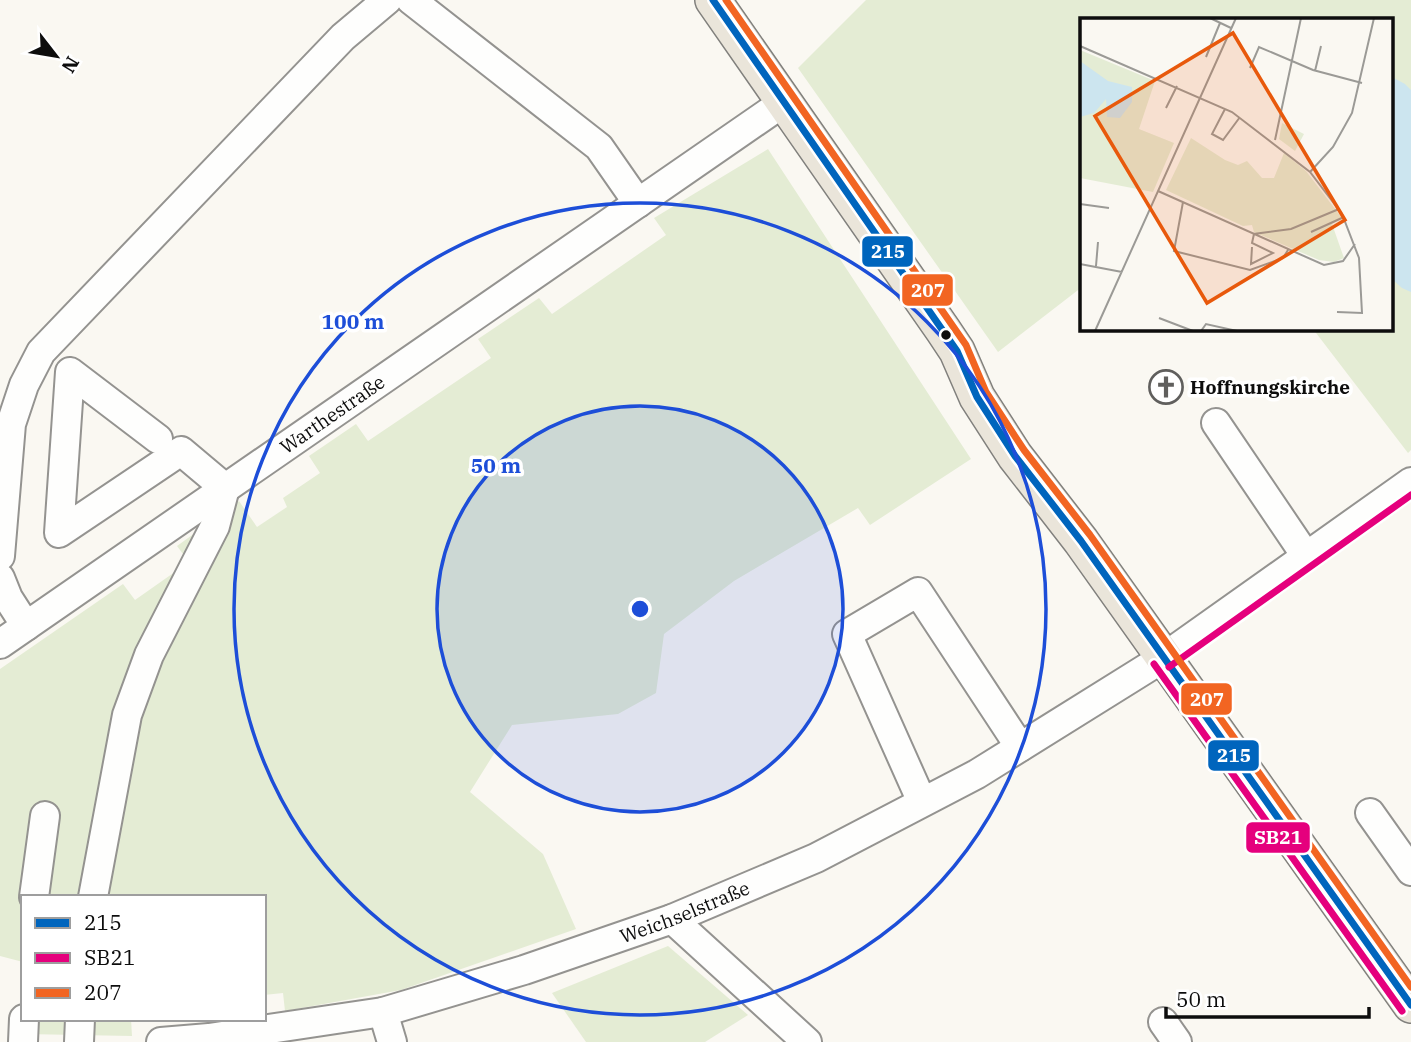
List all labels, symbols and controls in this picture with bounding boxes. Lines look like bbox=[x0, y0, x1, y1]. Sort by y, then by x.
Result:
inset map bbox=[1080, 18, 1394, 331]
north arrow bbox=[21, 21, 91, 91]
text: N bbox=[56, 52, 85, 77]
line badge: 215 bbox=[861, 235, 914, 268]
text: 215 bbox=[871, 239, 905, 263]
line badge: 207 bbox=[901, 273, 954, 307]
text: 207 bbox=[911, 278, 945, 302]
text: 100 m bbox=[321, 307, 385, 335]
unlabelled marker bbox=[939, 328, 953, 342]
church icon: Hoffnungskirche bbox=[1147, 368, 1185, 406]
street label: Warthestraße bbox=[275, 370, 389, 459]
place label: Hoffnungskirche bbox=[1190, 375, 1350, 399]
text: 50 m bbox=[471, 451, 521, 479]
centre of rings bbox=[628, 597, 652, 621]
line badge: 207 bbox=[1180, 682, 1233, 716]
text: 207 bbox=[1190, 687, 1224, 711]
line badge: 215 bbox=[1207, 739, 1260, 772]
text: 215 bbox=[1217, 743, 1251, 767]
line badge: SB21 bbox=[1245, 821, 1311, 854]
text: SB21 bbox=[1254, 825, 1302, 849]
street label: Weichselstraße bbox=[617, 876, 753, 948]
legend bbox=[21, 895, 266, 1021]
text: 215 bbox=[84, 908, 122, 936]
text: SB21 bbox=[84, 943, 136, 971]
scale bar bbox=[1166, 976, 1369, 1020]
text: 207 bbox=[84, 978, 122, 1006]
text: 50 m bbox=[1176, 985, 1226, 1013]

